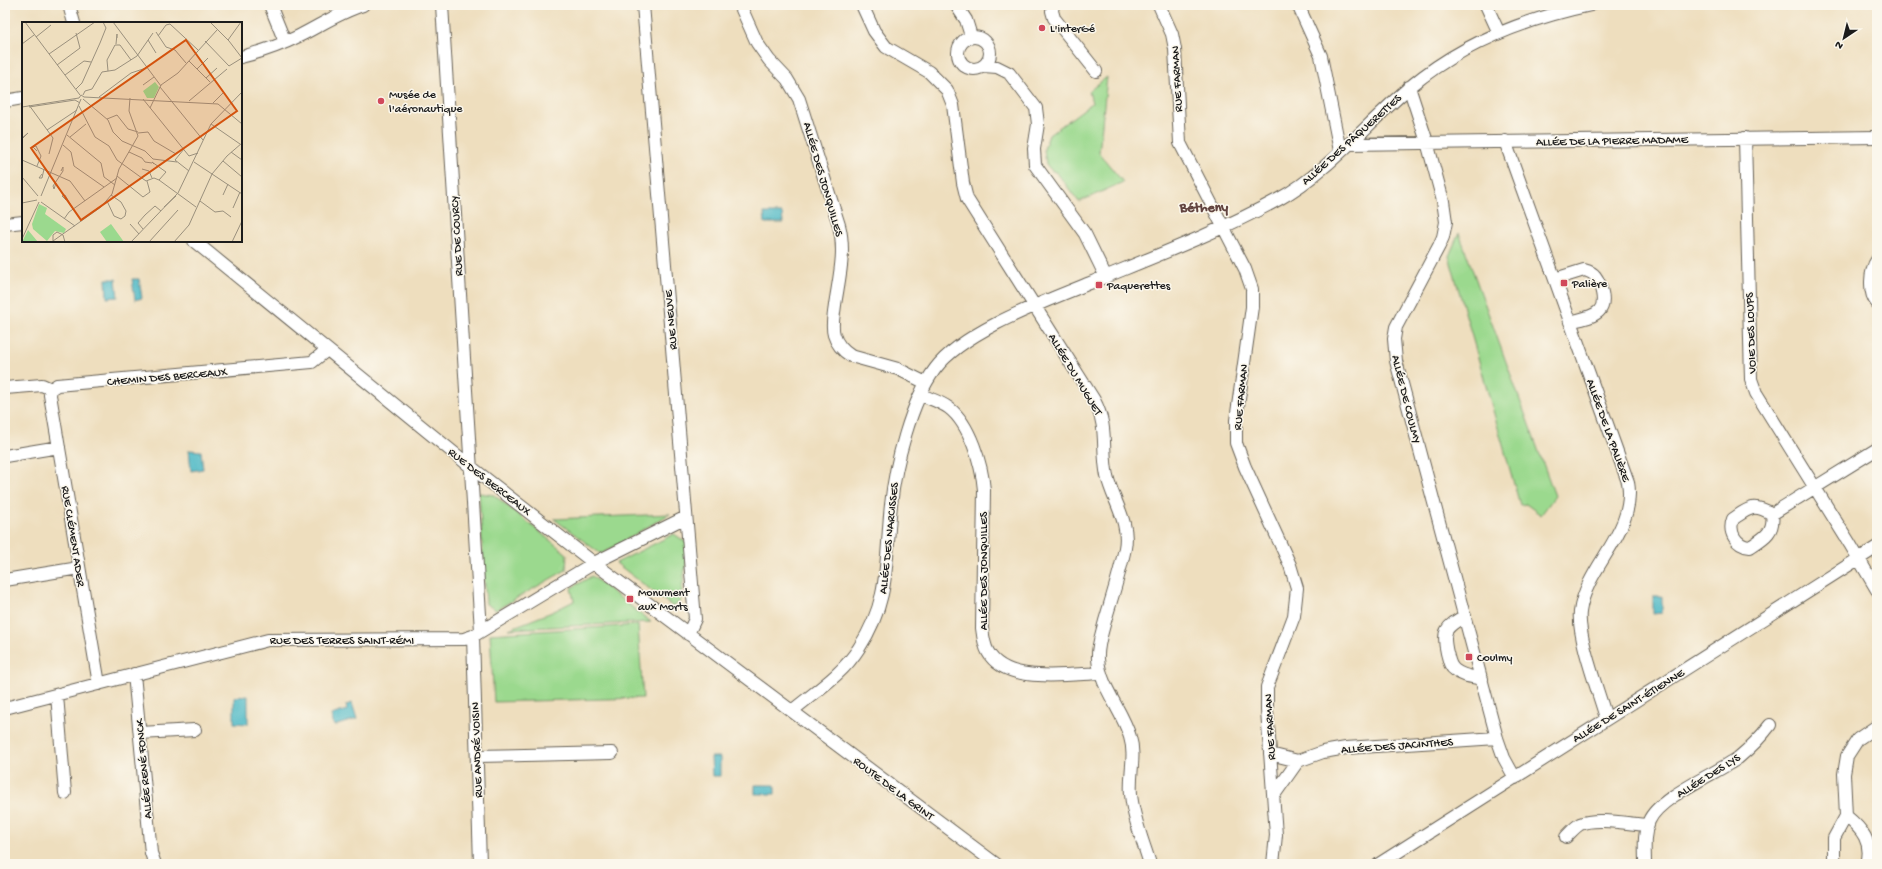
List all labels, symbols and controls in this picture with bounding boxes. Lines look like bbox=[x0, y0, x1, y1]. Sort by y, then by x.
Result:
north arrow bbox=[1824, 18, 1864, 58]
inset map bbox=[22, 22, 242, 242]
marker: L'interGé bbox=[1037, 23, 1047, 33]
place label: L'interGé bbox=[1050, 23, 1096, 37]
text: N bbox=[1833, 38, 1846, 52]
street label: RUE FARMAN bbox=[1169, 45, 1187, 112]
place label: Musée de l'aéronautique bbox=[389, 89, 463, 117]
street label: ALLÉE DES PÂQUERETTES bbox=[1300, 92, 1405, 189]
marker: Musée de l'aéronautique bbox=[376, 96, 386, 106]
street label: ALLÉE DES JONQUILLES bbox=[799, 121, 845, 239]
street label: ALLÉE DE LA PIERRE MADAME bbox=[1536, 134, 1689, 150]
street label: RUE DE COURCY bbox=[449, 195, 467, 277]
district label: Bétheny bbox=[1179, 200, 1228, 217]
marker: Palière bbox=[1559, 278, 1569, 288]
place label: Palière bbox=[1571, 278, 1608, 292]
marker: Paquerettes bbox=[1094, 280, 1104, 290]
place label: Paquerettes bbox=[1106, 280, 1171, 294]
street label: RUE NEUVE bbox=[662, 289, 682, 350]
street label: VOIE DES LOUPS bbox=[1744, 292, 1760, 375]
street label: ALLÉE DU MUGUET bbox=[1044, 332, 1105, 420]
street label: ALLÉE DE COULMY bbox=[1387, 354, 1423, 446]
street label: RUE FARMAN bbox=[1232, 363, 1252, 431]
street label: CHEMIN DES BERCEAUX bbox=[106, 366, 229, 390]
street label: ALLÉE DE LA PALIÈRE bbox=[1582, 377, 1632, 484]
street label: RUE DES BERCEAUX bbox=[444, 446, 534, 520]
street label: ALLÉE DES NARCISSES bbox=[877, 481, 903, 595]
street label: RUE CLÉMENT ADER bbox=[57, 485, 87, 588]
street label: ALLÉE DES JONQUILLES bbox=[978, 511, 992, 630]
place label: Monument aux Morts bbox=[638, 587, 690, 615]
marker: Monument aux Morts bbox=[625, 594, 635, 604]
street label: RUE DES TERRES SAINT-RÉMI bbox=[270, 635, 414, 649]
marker: Coulmy bbox=[1464, 652, 1474, 662]
place label: Coulmy bbox=[1477, 652, 1513, 666]
street label: ALLÉE DE SAINT-ÉTIENNE bbox=[1571, 666, 1688, 747]
street label: RUE FARMAN bbox=[1262, 693, 1280, 760]
street label: RUE ANDRÉ VOISIN bbox=[469, 702, 487, 798]
street label: ALLÉE RENÉ FONCK bbox=[134, 717, 156, 819]
street label: ALLÉE DES JACINTHES bbox=[1341, 736, 1454, 758]
street label: ALLÉE DES LYS bbox=[1674, 751, 1744, 802]
street label: ROUTE DE LA GRINT bbox=[850, 755, 937, 825]

